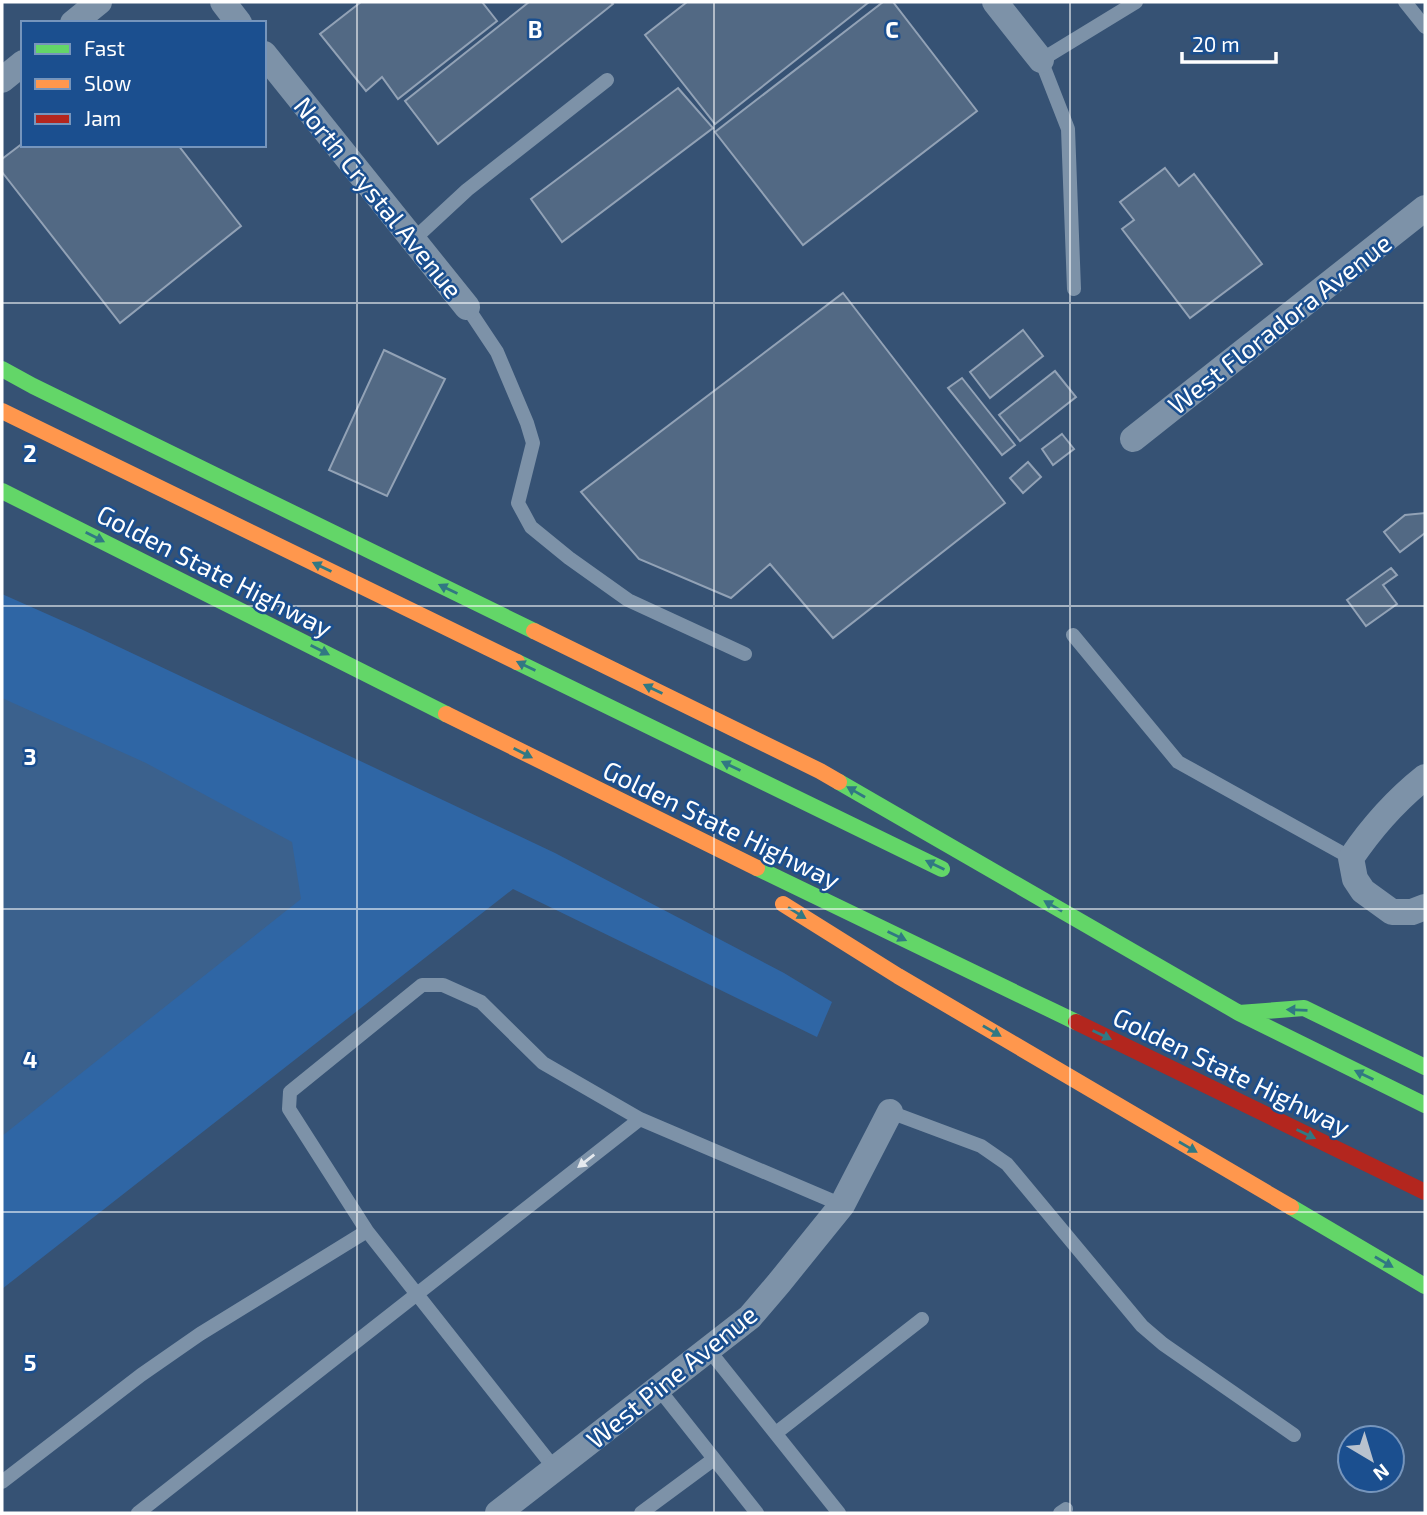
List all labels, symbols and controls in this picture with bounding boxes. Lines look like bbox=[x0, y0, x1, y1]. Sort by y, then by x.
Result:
text: B bbox=[528, 15, 542, 43]
text: C bbox=[885, 15, 899, 43]
legend bbox=[21, 21, 266, 147]
scale bar bbox=[1182, 21, 1276, 65]
text: 20 m bbox=[1192, 31, 1240, 56]
text: Fast bbox=[84, 35, 125, 60]
text: Slow bbox=[84, 70, 131, 95]
street label: North Crystal Avenue bbox=[288, 90, 470, 304]
text: Jam bbox=[84, 105, 121, 130]
street label: West Floradora Avenue bbox=[1161, 226, 1397, 420]
text: 2 bbox=[23, 439, 37, 467]
street label: Golden State Highway bbox=[92, 497, 338, 643]
one-way arrow bbox=[85, 531, 105, 542]
one-way arrow bbox=[312, 561, 332, 572]
one-way arrow bbox=[438, 583, 458, 595]
one-way arrow bbox=[310, 645, 330, 656]
one-way arrow bbox=[516, 661, 536, 672]
one-way arrow bbox=[643, 684, 663, 695]
text: 3 bbox=[23, 742, 37, 770]
one-way arrow bbox=[513, 747, 533, 758]
street label: Golden State Highway bbox=[599, 753, 846, 895]
one-way arrow bbox=[721, 760, 741, 772]
one-way arrow bbox=[846, 786, 865, 798]
one-way arrow bbox=[925, 860, 945, 871]
one-way arrow bbox=[1043, 900, 1062, 912]
one-way arrow bbox=[788, 907, 807, 920]
one-way arrow bbox=[887, 930, 907, 941]
street label: Golden State Highway bbox=[1109, 1000, 1356, 1142]
one-way arrow bbox=[1286, 1005, 1308, 1016]
one-way arrow bbox=[982, 1025, 1001, 1038]
one-way arrow bbox=[1092, 1029, 1112, 1041]
text: 4 bbox=[23, 1045, 37, 1073]
one-way arrow bbox=[1354, 1070, 1374, 1081]
one-way arrow bbox=[1296, 1129, 1316, 1140]
one-way arrow bbox=[1178, 1141, 1198, 1153]
one-way arrow bbox=[577, 1154, 595, 1168]
one-way arrow bbox=[1375, 1256, 1394, 1268]
street label: West Pine Avenue bbox=[580, 1298, 762, 1454]
text: 5 bbox=[24, 1348, 36, 1376]
north arrow bbox=[1336, 1424, 1406, 1494]
text: N bbox=[1369, 1460, 1394, 1486]

